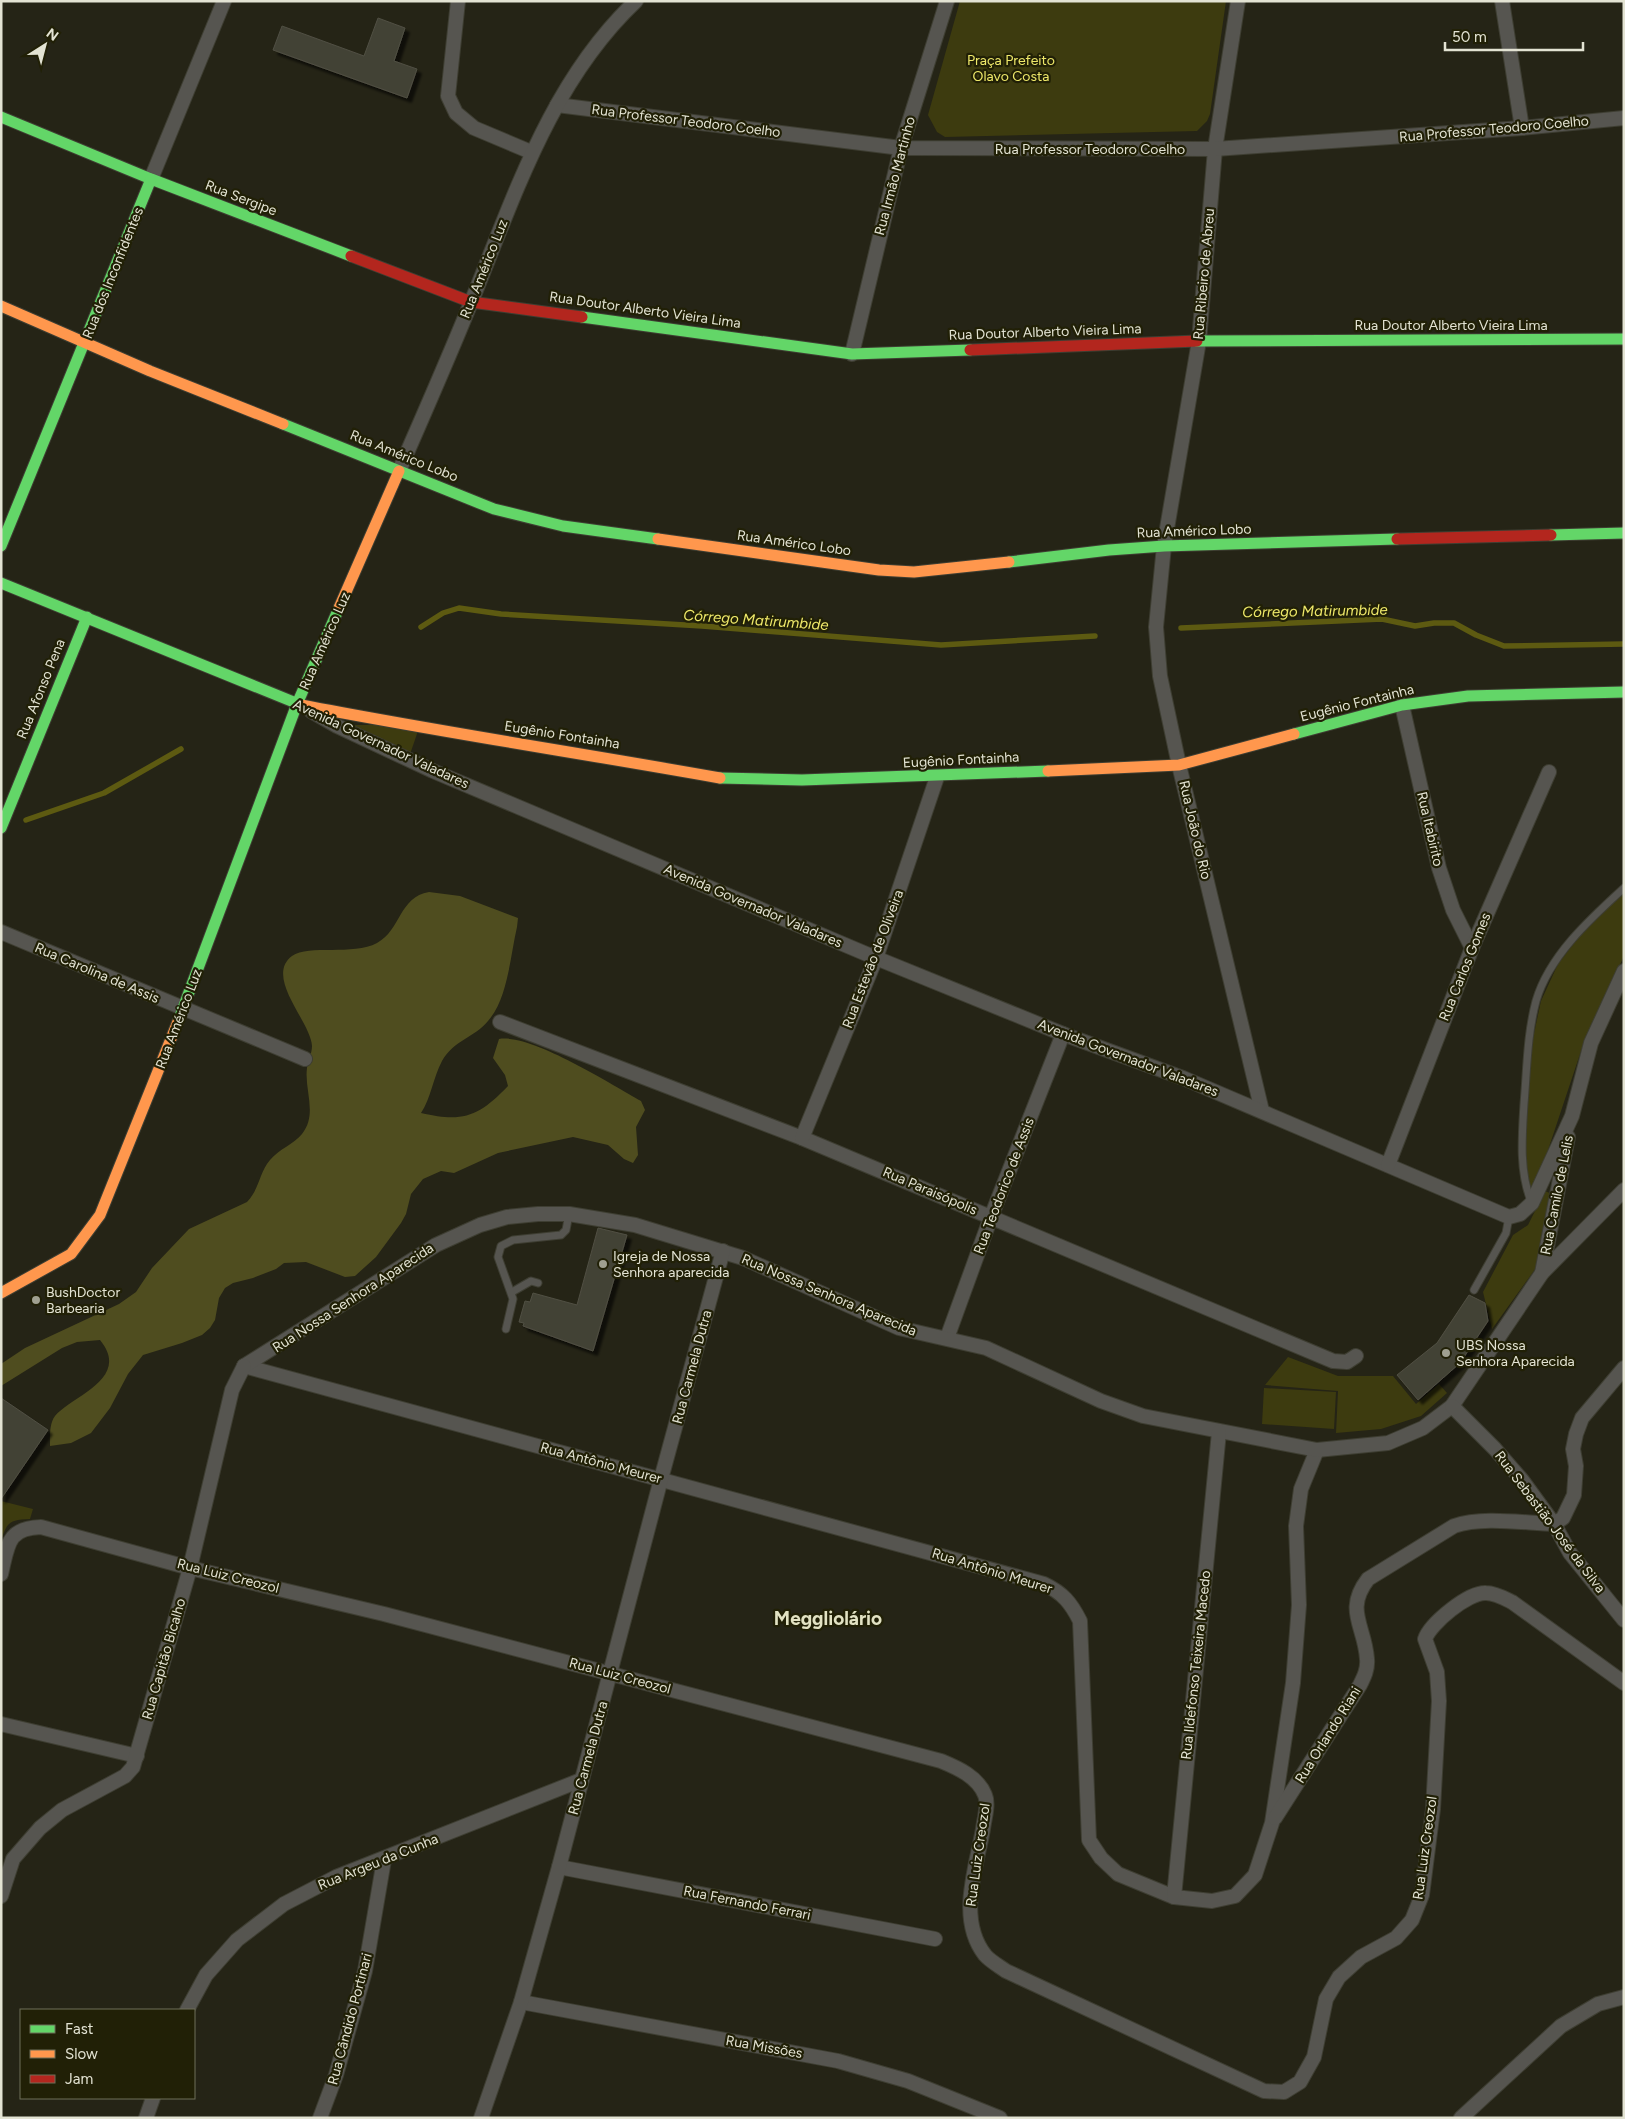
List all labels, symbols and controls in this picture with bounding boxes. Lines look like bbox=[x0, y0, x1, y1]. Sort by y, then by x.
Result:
north arrow bbox=[20, 20, 70, 70]
scale bar bbox=[1445, 20, 1582, 52]
text: N bbox=[43, 25, 62, 45]
text: 50 m bbox=[1452, 28, 1487, 46]
park label: Praça Prefeito Olavo Costa bbox=[967, 52, 1055, 85]
street label: Rua Professor Teodoro Coelho bbox=[591, 101, 781, 141]
street label: Rua Professor Teodoro Coelho bbox=[1398, 112, 1590, 146]
street label: Rua Irmão Martinho bbox=[871, 115, 919, 237]
street label: Rua Professor Teodoro Coelho bbox=[995, 141, 1185, 158]
street label: Rua Sergipe bbox=[203, 177, 280, 220]
street label: Rua dos Inconfidentes bbox=[79, 205, 147, 341]
street label: Rua Ribeiro de Abreu bbox=[1190, 208, 1218, 340]
street label: Rua Américo Luz bbox=[456, 217, 512, 321]
street label: Rua Doutor Alberto Vieira Lima bbox=[548, 288, 742, 332]
street label: Rua Doutor Alberto Vieira Lima bbox=[1354, 317, 1548, 334]
street label: Rua Doutor Alberto Vieira Lima bbox=[948, 320, 1142, 344]
street label: Rua Américo Lobo bbox=[347, 427, 461, 485]
street label: Rua Américo Lobo bbox=[1136, 520, 1252, 542]
street label: Rua Américo Lobo bbox=[736, 527, 852, 559]
street label: Rua Américo Luz bbox=[296, 589, 354, 693]
water label: Córrego Matirumbide bbox=[1242, 601, 1388, 621]
water label: Córrego Matirumbide bbox=[683, 606, 829, 634]
street label: Rua Afonso Pena bbox=[13, 637, 69, 741]
street label: Eugênio Fontainha bbox=[1298, 681, 1416, 725]
street label: Avenida Governador Valadares bbox=[290, 696, 472, 792]
street label: Eugênio Fontainha bbox=[503, 717, 621, 753]
street label: Eugênio Fontainha bbox=[902, 748, 1020, 772]
street label: Rua João do Rio bbox=[1175, 779, 1215, 881]
street label: Rua Itabirito bbox=[1413, 790, 1447, 868]
street label: Avenida Governador Valadares bbox=[661, 861, 845, 951]
street label: Rua Estevão de Oliveira bbox=[839, 887, 907, 1031]
street label: Rua Carlos Gomes bbox=[1436, 910, 1494, 1024]
street label: Rua Carolina de Assis bbox=[32, 939, 162, 1007]
street label: Rua Américo Luz bbox=[152, 967, 206, 1071]
street label: Avenida Governador Valadares bbox=[1035, 1016, 1221, 1100]
street label: Rua Teodorico de Assis bbox=[970, 1115, 1038, 1257]
street label: Rua Camilo de Lelis bbox=[1537, 1134, 1577, 1256]
street label: Rua Paraisópolis bbox=[880, 1163, 980, 1219]
street label: Rua Nossa Senhora Aparecida bbox=[269, 1240, 437, 1356]
place label: Igreja de Nossa Senhora aparecida bbox=[613, 1248, 729, 1281]
street label: Rua Nossa Senhora Aparecida bbox=[739, 1250, 919, 1340]
marker: Igreja de Nossa Senhora aparecida bbox=[597, 1258, 609, 1270]
place label: BushDoctor Barbearia bbox=[46, 1284, 120, 1317]
marker: BushDoctor Barbearia bbox=[30, 1294, 42, 1306]
street label: Rua Carmela Dutra bbox=[669, 1308, 715, 1426]
place label: UBS Nossa Senhora Aparecida bbox=[1456, 1337, 1575, 1370]
marker: UBS Nossa Senhora Aparecida bbox=[1440, 1347, 1452, 1359]
street label: Rua Antônio Meurer bbox=[538, 1439, 664, 1487]
street label: Rua Sebastião José da Silva bbox=[1491, 1448, 1609, 1596]
street label: Rua Antônio Meurer bbox=[930, 1545, 1054, 1597]
street label: Rua Luiz Creozol bbox=[175, 1555, 281, 1597]
street label: Rua Ildefonso Teixeira Macedo bbox=[1178, 1570, 1214, 1760]
street label: Rua Capitão Bicalho bbox=[139, 1596, 189, 1722]
district label: Meggliolário bbox=[774, 1607, 882, 1630]
street label: Rua Luiz Creozol bbox=[567, 1654, 673, 1698]
street label: Rua Orlando Riani bbox=[1291, 1684, 1365, 1786]
street label: Rua Carmela Dutra bbox=[565, 1699, 611, 1817]
street label: Rua Luiz Creozol bbox=[1409, 1795, 1441, 1901]
street label: Rua Luiz Creozol bbox=[962, 1802, 994, 1908]
street label: Rua Argeu da Cunha bbox=[315, 1830, 441, 1894]
street label: Rua Fernando Ferrari bbox=[682, 1882, 812, 1924]
street label: Rua Cândido Portinari bbox=[324, 1951, 376, 2087]
legend bbox=[20, 2009, 195, 2099]
text: Fast bbox=[65, 2020, 94, 2038]
street label: Rua Missões bbox=[724, 2032, 804, 2062]
text: Slow bbox=[65, 2045, 98, 2063]
text: Jam bbox=[65, 2070, 93, 2088]

